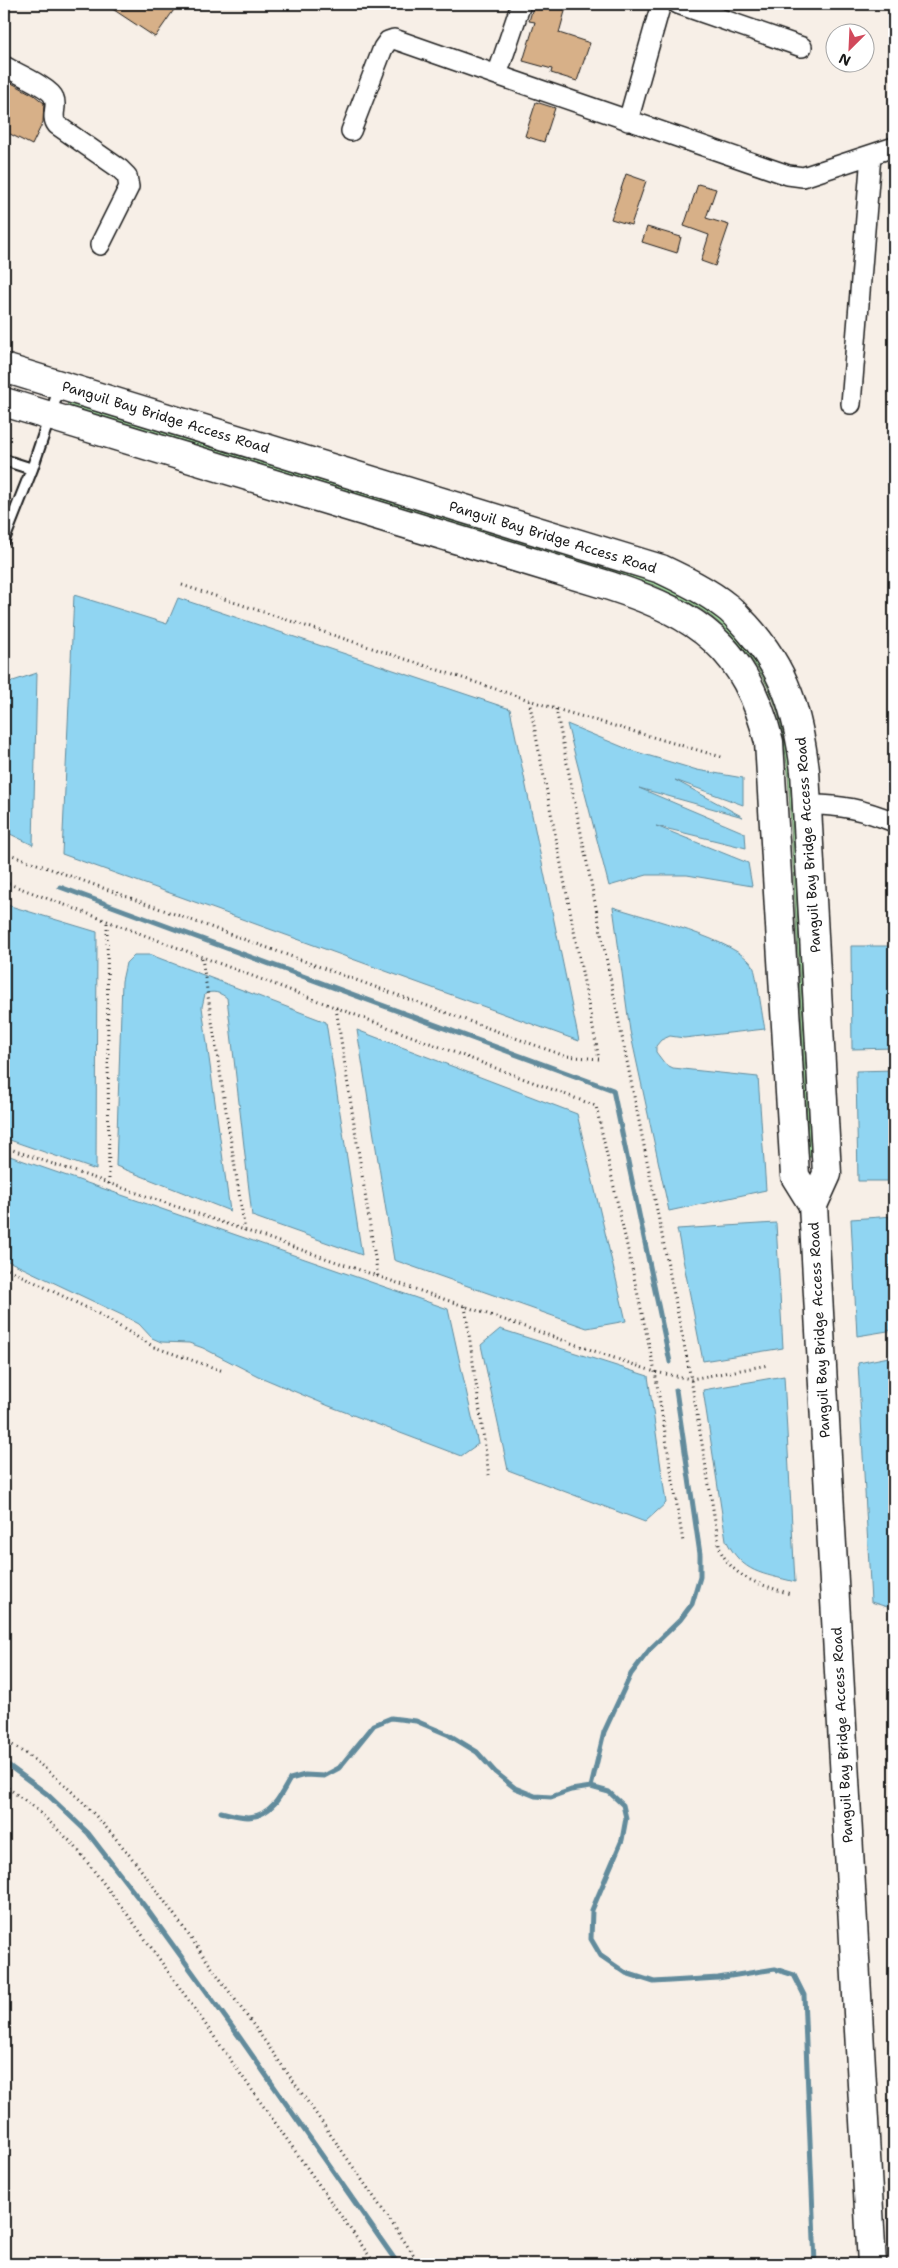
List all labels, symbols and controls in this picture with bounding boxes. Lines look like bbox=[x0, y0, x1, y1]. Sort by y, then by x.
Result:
north arrow bbox=[826, 22, 876, 72]
text: N bbox=[836, 49, 853, 70]
street label: Panguil Bay Bridge Access Road bbox=[60, 377, 272, 457]
street label: Panguil Bay Bridge Access Road bbox=[447, 497, 659, 577]
street label: Panguil Bay Bridge Access Road bbox=[791, 736, 825, 954]
street label: Panguil Bay Bridge Access Road bbox=[804, 1221, 834, 1439]
street label: Panguil Bay Bridge Access Road bbox=[827, 1626, 857, 1844]

